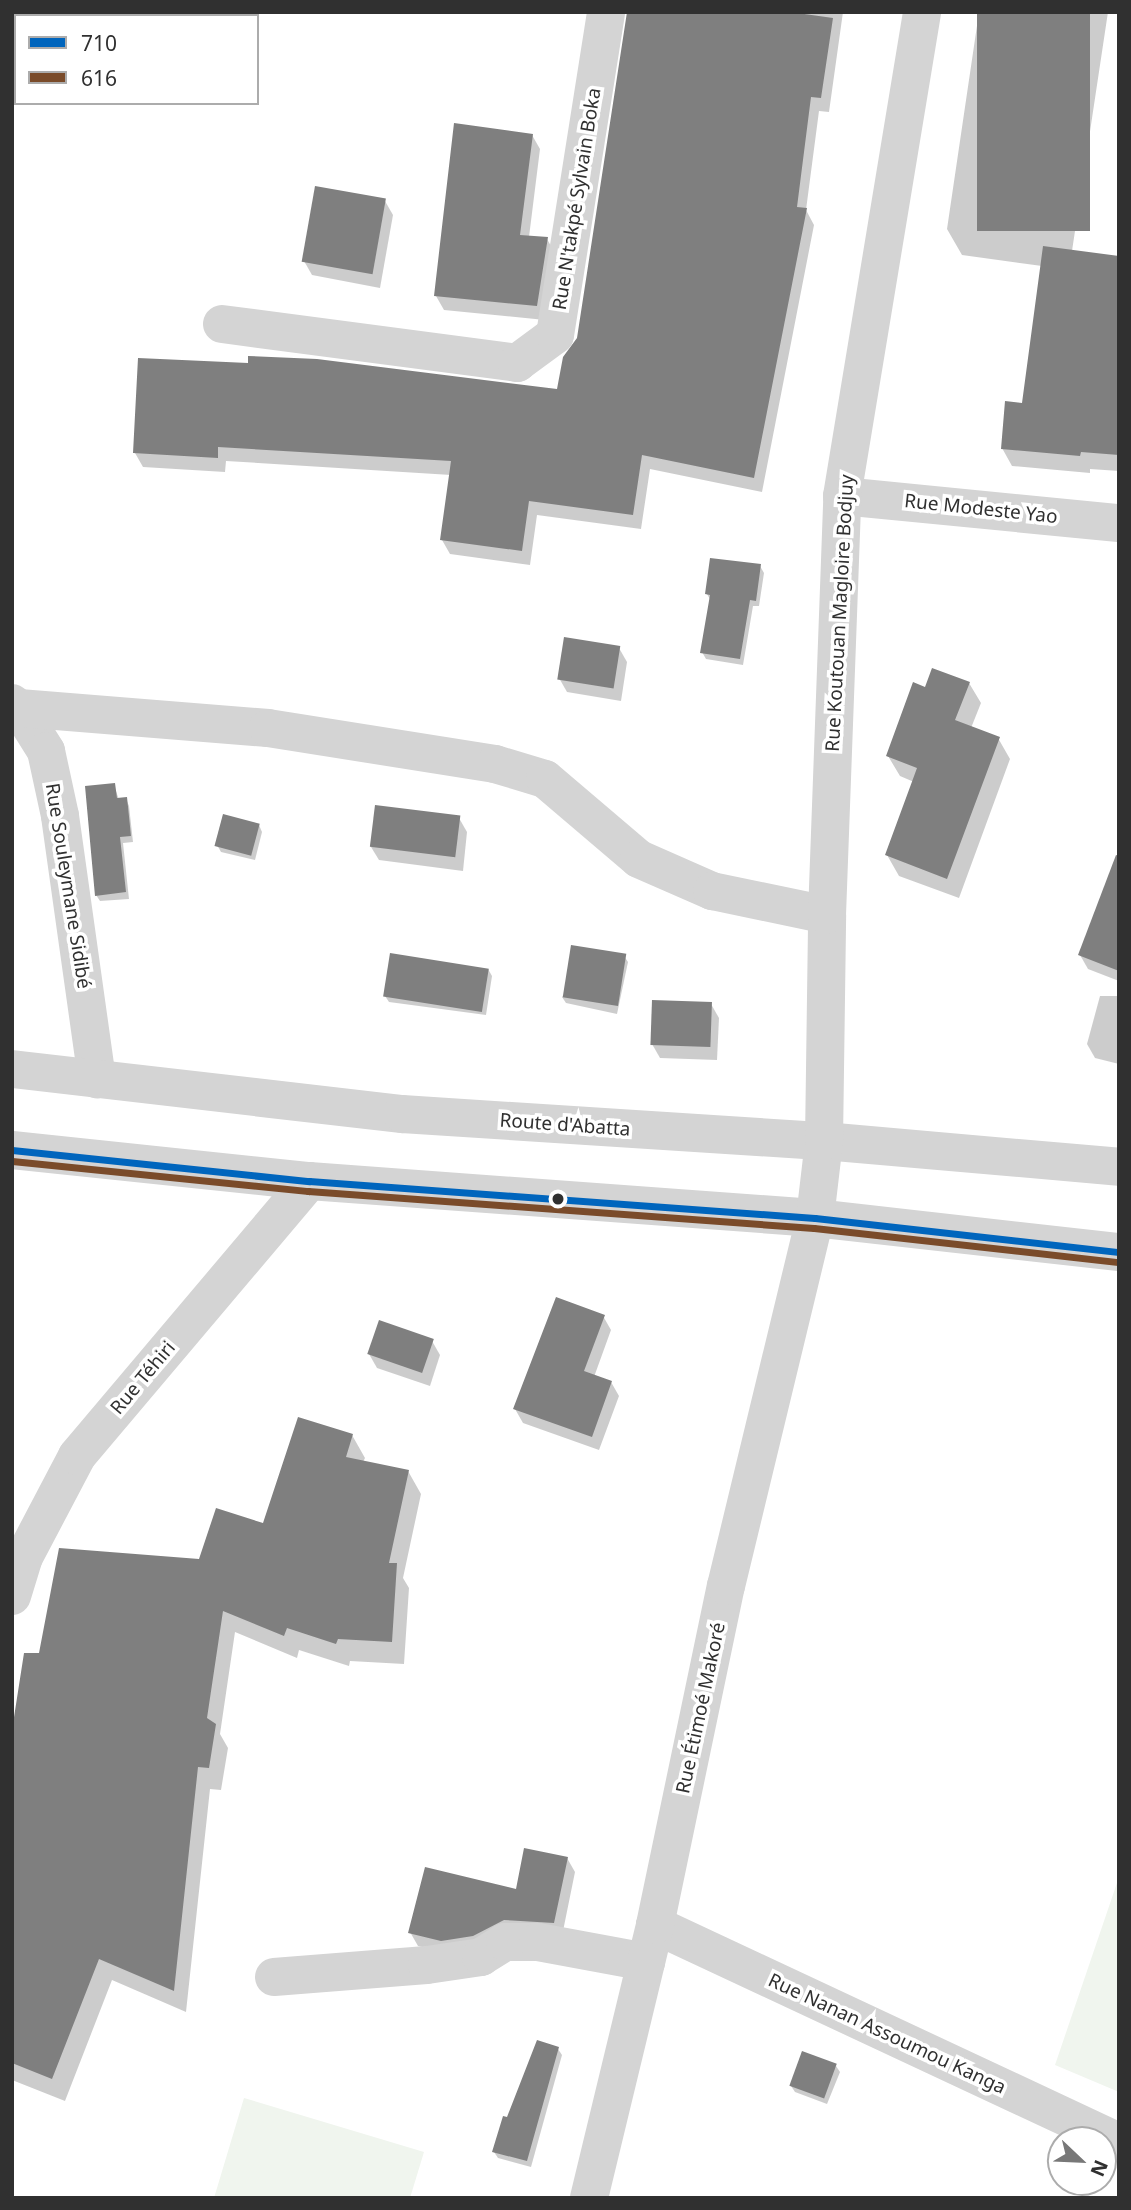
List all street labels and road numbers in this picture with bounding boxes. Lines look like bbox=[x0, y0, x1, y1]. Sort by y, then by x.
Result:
street label: Rue N'takpé Sylvain Boka bbox=[548, 86, 606, 312]
street label: Rue Koutouan Magloire Bodjuy bbox=[821, 474, 859, 752]
street label: Rue Modeste Yao bbox=[903, 490, 1059, 528]
street label: Rue Souleymane Sidibé bbox=[40, 782, 96, 990]
street label: Route d'Abatta bbox=[499, 1109, 631, 1141]
street label: Rue Téhiri bbox=[106, 1337, 180, 1419]
street label: Rue Étimoé Makoré bbox=[672, 1620, 730, 1796]
street label: Rue Nanan Assoumou Kanga bbox=[765, 1969, 1009, 2099]

